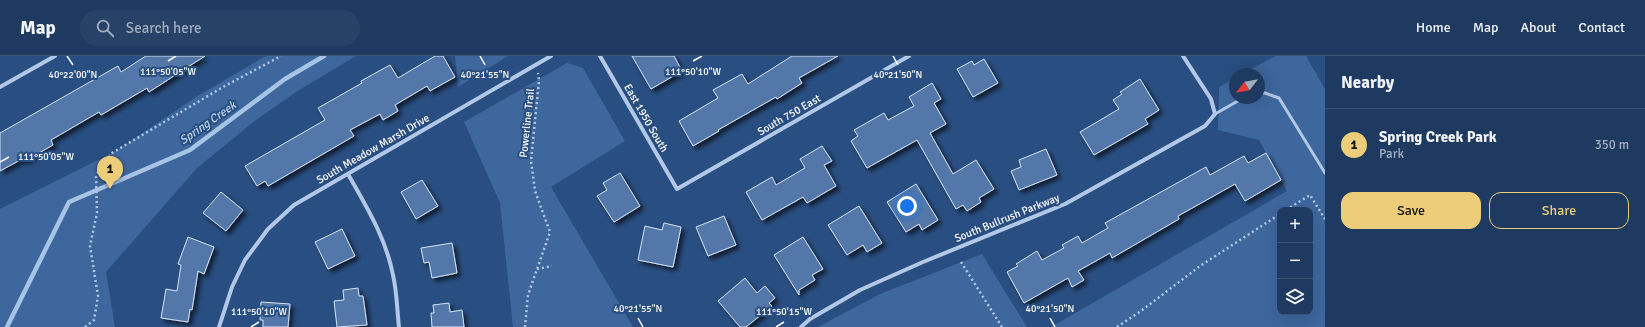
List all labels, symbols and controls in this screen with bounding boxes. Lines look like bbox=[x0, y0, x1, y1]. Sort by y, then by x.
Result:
search box bbox=[80, 10, 360, 46]
text: Map bbox=[20, 16, 56, 40]
icon: search bbox=[94, 17, 116, 39]
text: Search here bbox=[126, 19, 201, 37]
text: Home bbox=[1416, 19, 1451, 36]
text: Map bbox=[1473, 19, 1498, 36]
text: About bbox=[1520, 19, 1556, 36]
text: Contact bbox=[1578, 19, 1625, 36]
text: 111°50'05"W bbox=[140, 66, 196, 78]
text: 111°50'10"W bbox=[665, 66, 721, 78]
north arrow bbox=[1229, 68, 1265, 104]
text: 40°22'00"N bbox=[49, 69, 97, 81]
text: 40°21'55"N bbox=[461, 69, 509, 81]
text: 40°21'50"N bbox=[874, 69, 922, 81]
text: Nearby bbox=[1341, 72, 1394, 93]
street label: East 1950 South bbox=[621, 82, 671, 154]
street label: Powerline Trail bbox=[517, 88, 537, 158]
street label: South 750 East bbox=[755, 92, 823, 138]
water label: Spring Creek bbox=[177, 97, 240, 148]
street label: South Meadow Marsh Drive bbox=[314, 111, 432, 187]
text: Spring Creek Park bbox=[1379, 128, 1497, 146]
text: 1 bbox=[1350, 137, 1358, 153]
text: 350 m bbox=[1595, 137, 1629, 153]
text: Park bbox=[1379, 146, 1404, 162]
text: 111°50'05"W bbox=[18, 151, 74, 163]
pin: 1 bbox=[97, 156, 123, 189]
street label: South Bullrush Parkway bbox=[953, 191, 1062, 245]
button: Save bbox=[1341, 192, 1481, 229]
button: Share bbox=[1489, 192, 1629, 229]
your location bbox=[897, 196, 917, 216]
map controls bbox=[1277, 207, 1313, 315]
button: + bbox=[1277, 207, 1313, 243]
button: − bbox=[1277, 243, 1313, 279]
button: layers bbox=[1277, 279, 1313, 315]
text: 40°21'55"N bbox=[614, 303, 662, 315]
text: 40°21'50"N bbox=[1026, 303, 1074, 315]
text: 111°50'10"W bbox=[231, 306, 287, 318]
text: 111°50'15"W bbox=[756, 306, 812, 318]

